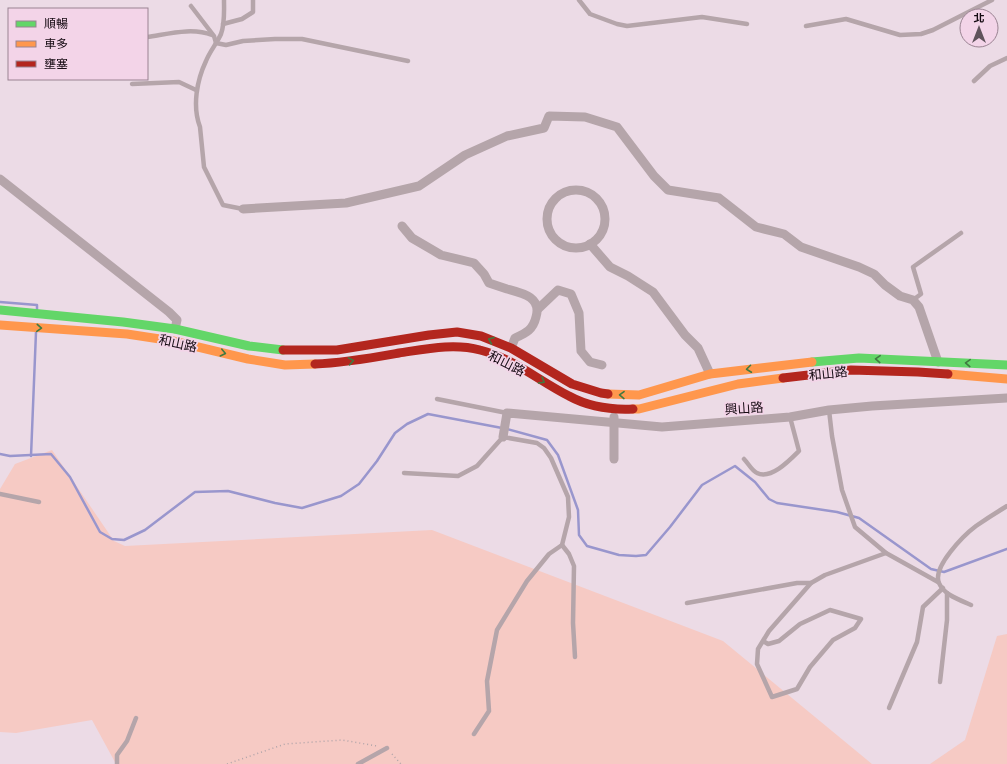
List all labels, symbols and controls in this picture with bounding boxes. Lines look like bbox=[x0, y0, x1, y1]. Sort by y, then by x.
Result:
legend bbox=[8, 8, 148, 80]
north arrow bbox=[959, 8, 999, 48]
text: 北 bbox=[974, 11, 985, 25]
text: 順暢 bbox=[44, 16, 68, 31]
text: 車多 bbox=[44, 36, 68, 51]
text: 壅塞 bbox=[44, 56, 68, 71]
one-way arrow bbox=[36, 324, 42, 333]
street label: 和山路 bbox=[157, 331, 199, 356]
one-way arrow bbox=[487, 336, 494, 344]
street label: 和山路 bbox=[486, 347, 528, 380]
one-way arrow bbox=[219, 348, 226, 357]
one-way arrow bbox=[875, 354, 881, 363]
one-way arrow bbox=[348, 358, 354, 366]
one-way arrow bbox=[965, 359, 971, 367]
street label: 和山路 bbox=[808, 363, 848, 384]
one-way arrow bbox=[746, 364, 752, 373]
one-way arrow bbox=[538, 377, 545, 384]
one-way arrow bbox=[619, 391, 625, 399]
street label: 興山路 bbox=[724, 399, 764, 418]

